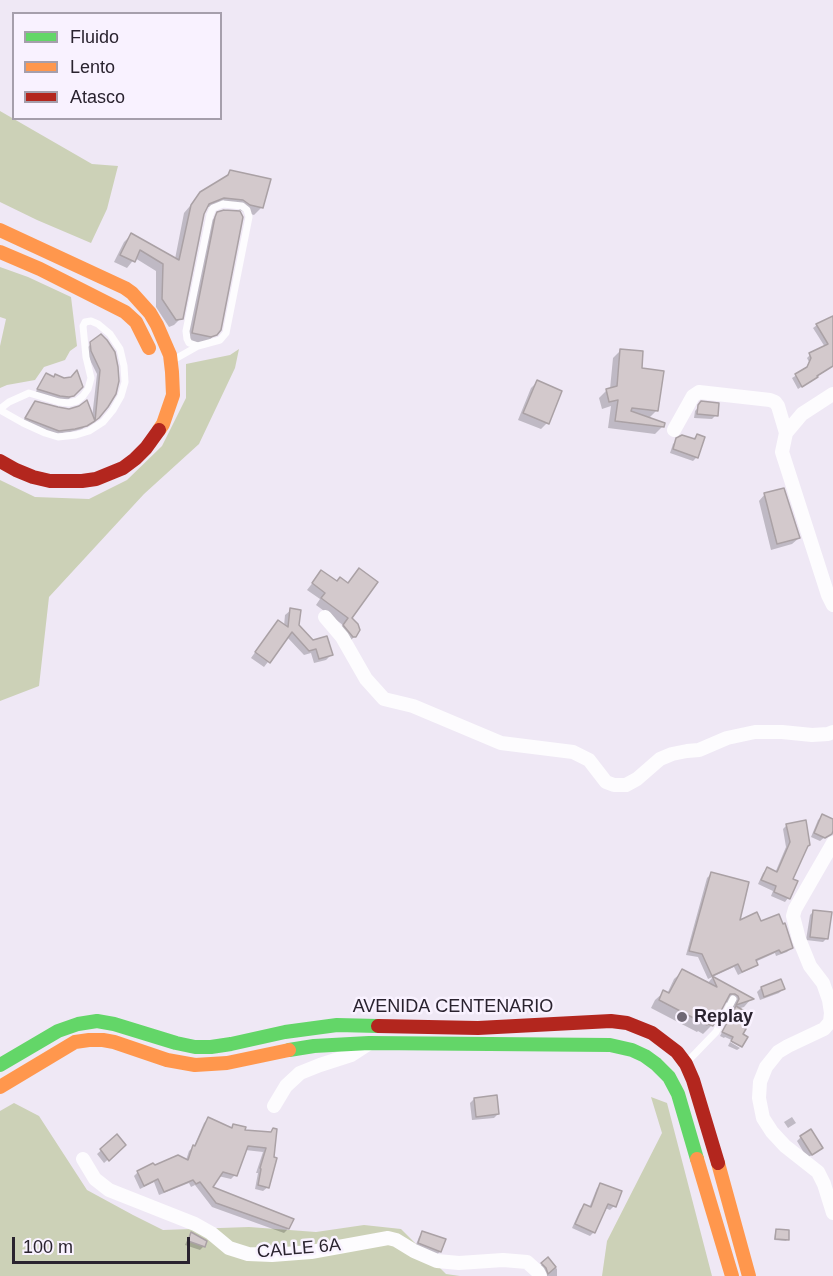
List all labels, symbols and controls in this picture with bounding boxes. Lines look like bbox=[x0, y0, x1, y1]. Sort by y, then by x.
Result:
legend bbox=[12, 12, 222, 120]
text: Fluido bbox=[70, 27, 119, 47]
text: Lento bbox=[70, 57, 115, 77]
text: Atasco bbox=[70, 87, 125, 107]
street label: AVENIDA CENTENARIO bbox=[353, 996, 553, 1018]
place label: Replay bbox=[694, 1006, 753, 1028]
marker: Replay bbox=[675, 1010, 689, 1024]
scale bar bbox=[15, 1225, 194, 1263]
street label: CALLE 6A bbox=[256, 1235, 342, 1263]
text: 100 m bbox=[23, 1237, 73, 1257]

